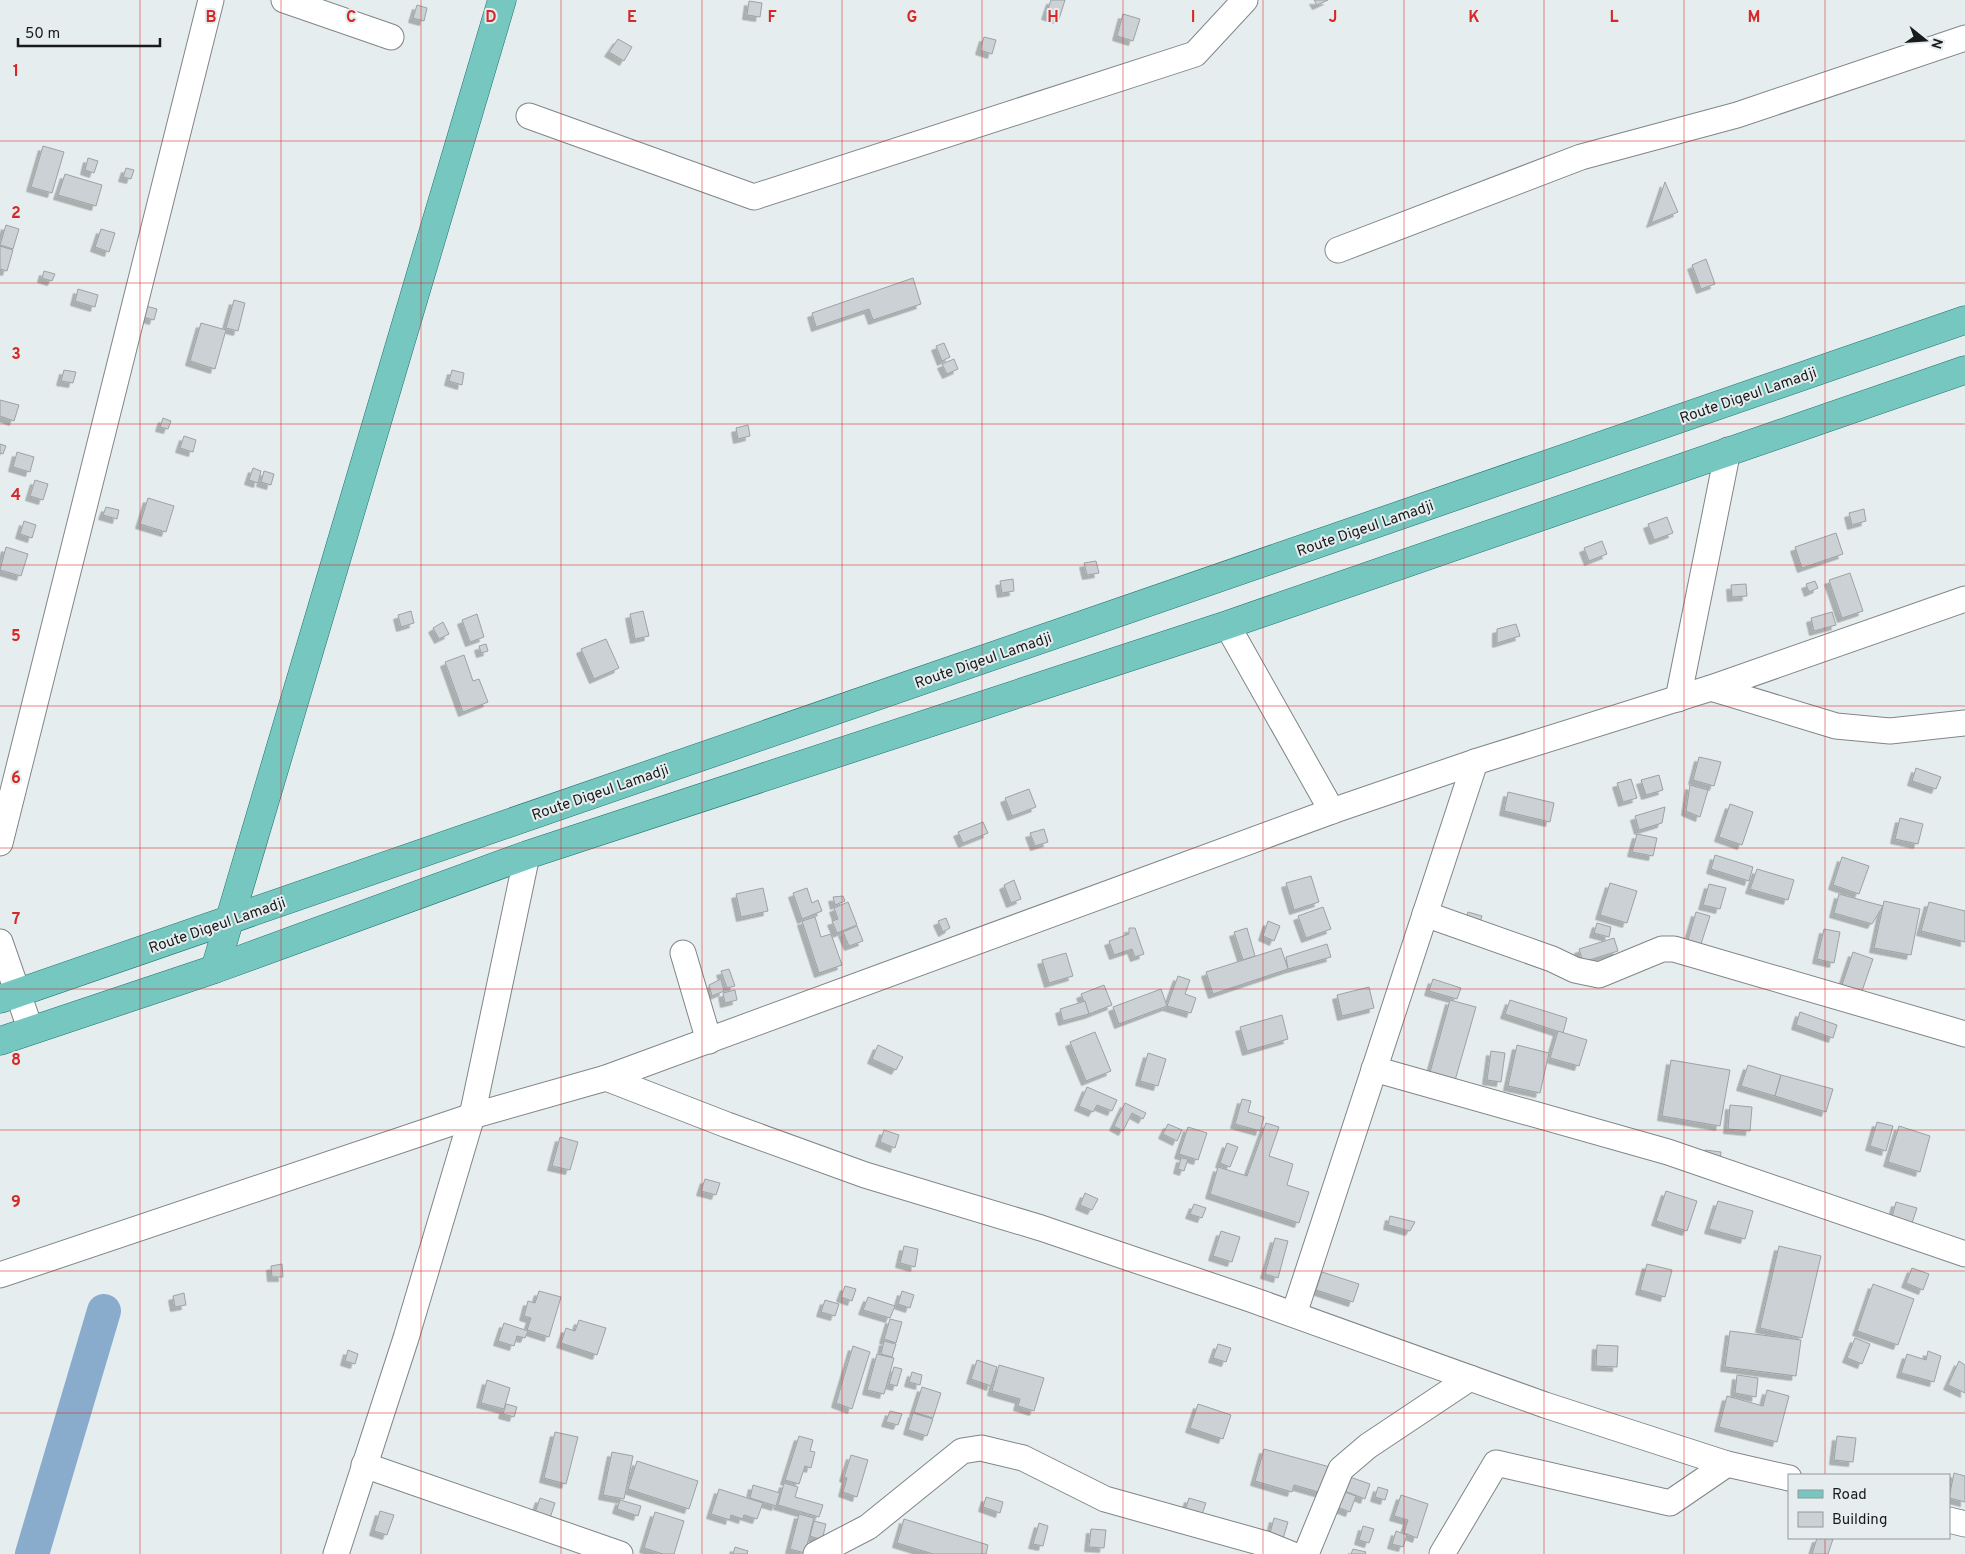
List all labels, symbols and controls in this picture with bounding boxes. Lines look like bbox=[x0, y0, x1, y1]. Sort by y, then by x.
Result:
text: B bbox=[205, 8, 217, 28]
text: C bbox=[346, 8, 356, 28]
text: D bbox=[485, 8, 497, 28]
text: E bbox=[627, 8, 637, 28]
text: F bbox=[767, 8, 777, 28]
text: G bbox=[907, 8, 917, 28]
text: H bbox=[1047, 8, 1059, 28]
text: I bbox=[1191, 8, 1195, 28]
text: J bbox=[1329, 8, 1337, 28]
text: K bbox=[1468, 8, 1480, 28]
text: L bbox=[1609, 8, 1619, 28]
text: M bbox=[1748, 8, 1760, 28]
scale bar bbox=[18, 15, 160, 47]
north arrow bbox=[1900, 15, 1950, 65]
text: 50 m bbox=[25, 25, 60, 44]
text: N bbox=[1926, 36, 1946, 51]
text: 1 bbox=[13, 62, 19, 82]
text: 2 bbox=[11, 204, 21, 224]
text: 3 bbox=[11, 345, 21, 365]
street label: Route Digeul Lamadji bbox=[1677, 364, 1820, 429]
text: 4 bbox=[11, 486, 21, 506]
street label: Route Digeul Lamadji bbox=[1294, 497, 1437, 562]
text: 5 bbox=[11, 627, 21, 647]
street label: Route Digeul Lamadji bbox=[912, 629, 1055, 694]
street label: Route Digeul Lamadji bbox=[529, 761, 672, 826]
text: 6 bbox=[11, 769, 21, 789]
street label: Route Digeul Lamadji bbox=[146, 894, 289, 959]
text: 7 bbox=[12, 910, 20, 930]
text: 8 bbox=[11, 1051, 21, 1071]
text: 9 bbox=[11, 1193, 21, 1213]
legend bbox=[1788, 1474, 1950, 1539]
text: Road bbox=[1832, 1486, 1867, 1505]
text: Building bbox=[1832, 1511, 1887, 1530]

